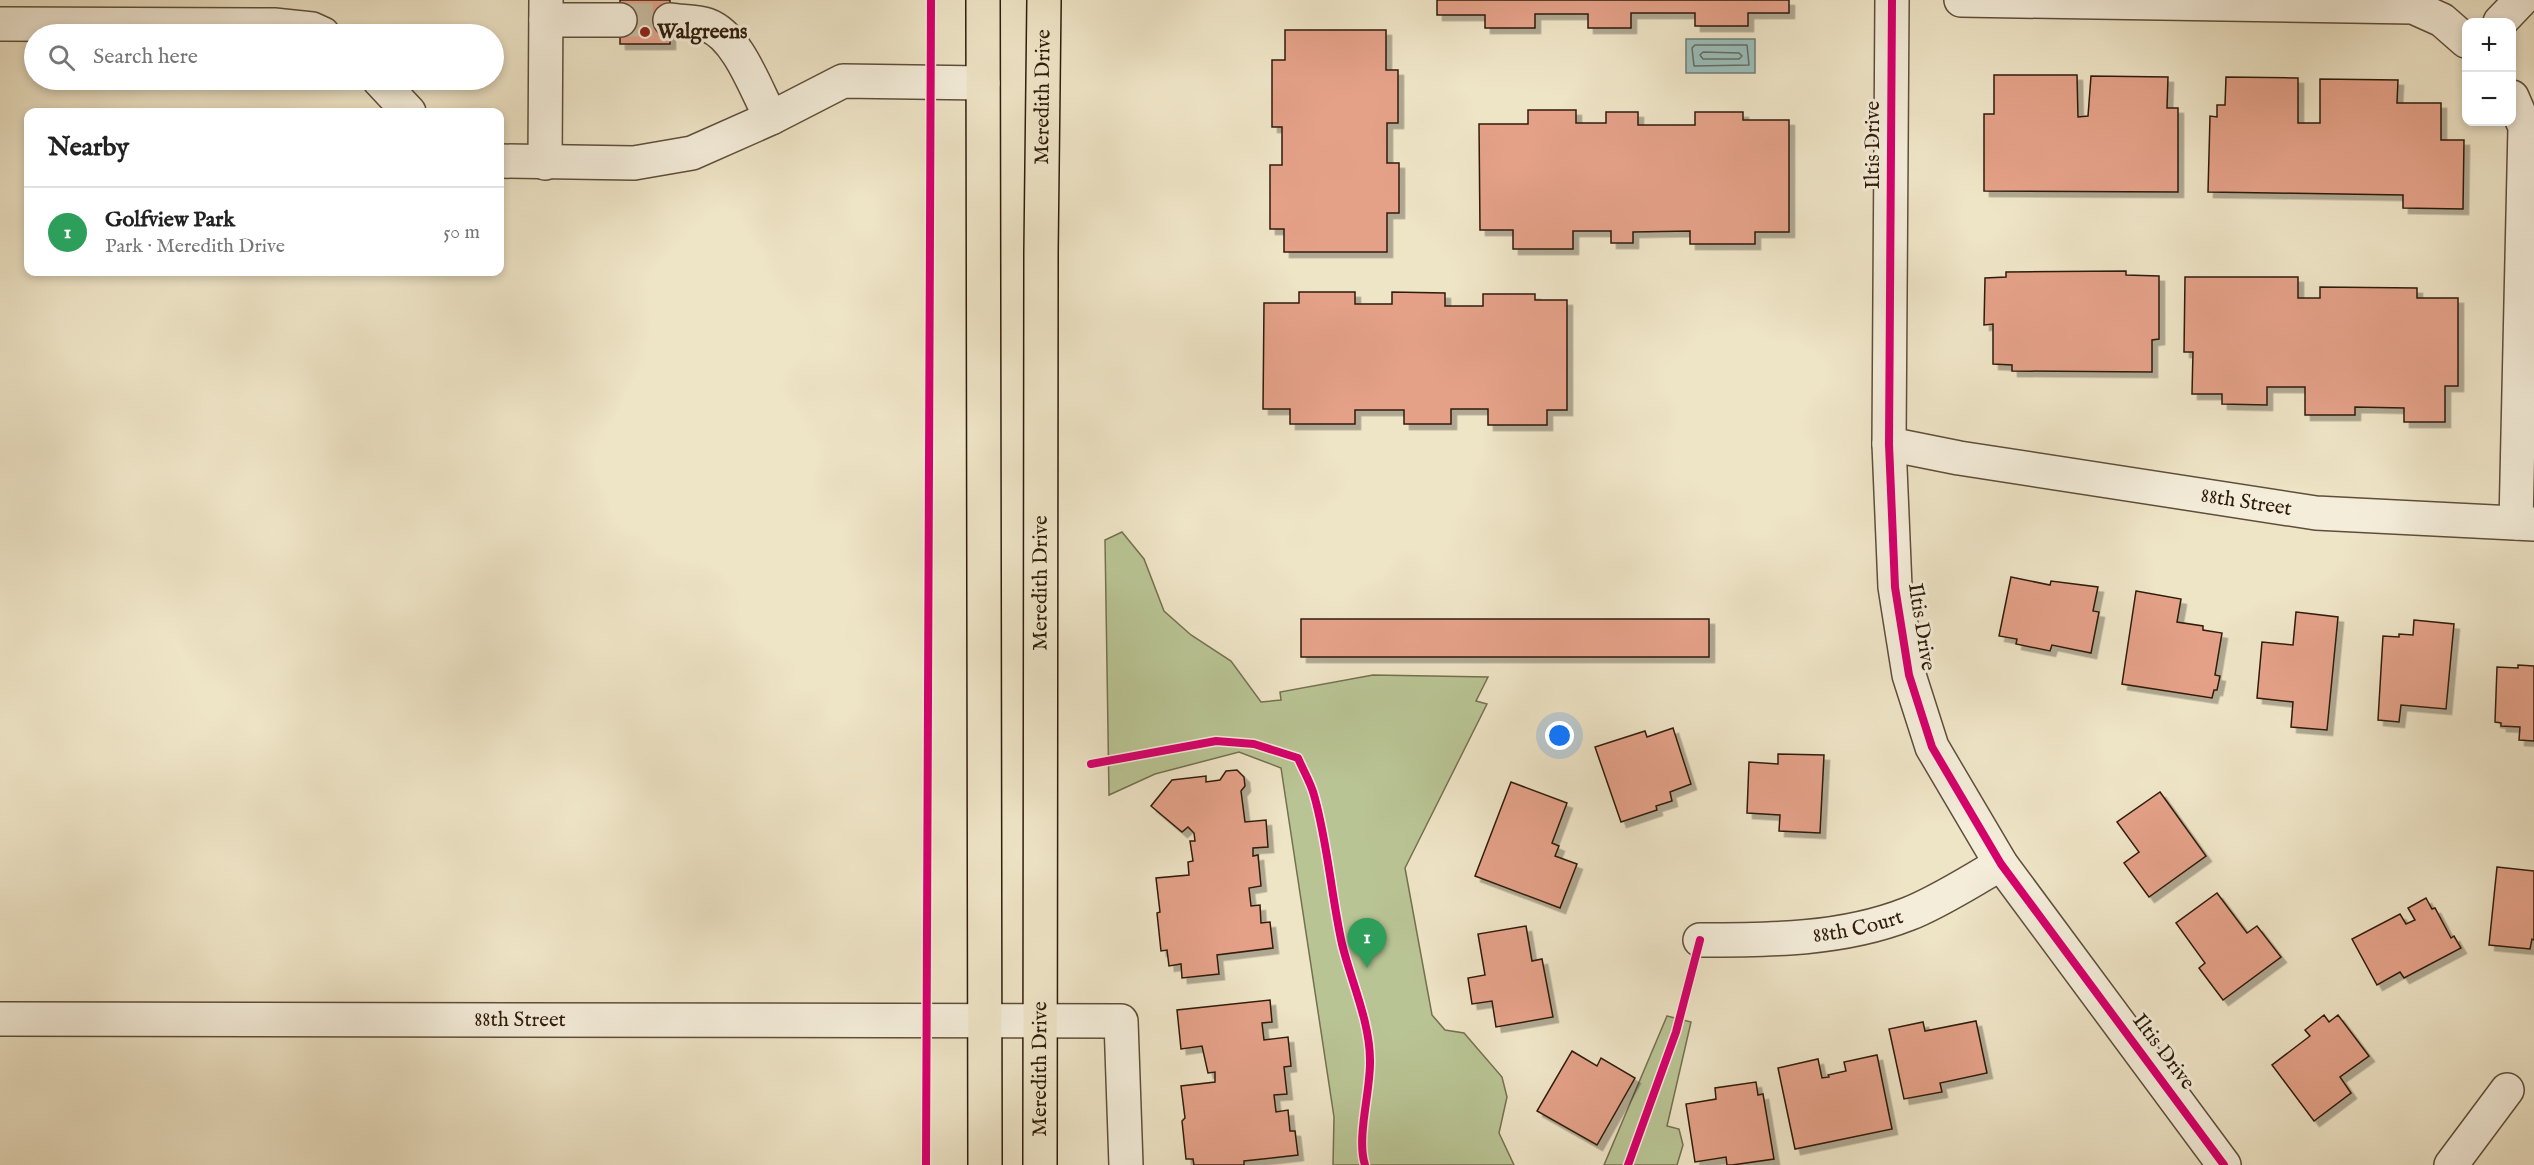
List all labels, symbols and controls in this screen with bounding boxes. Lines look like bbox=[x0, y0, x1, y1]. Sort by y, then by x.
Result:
map controls bbox=[2462, 18, 2516, 126]
button: + bbox=[2462, 18, 2516, 72]
place label: Walgreens bbox=[656, 19, 748, 46]
search box bbox=[24, 24, 504, 90]
marker: Walgreens bbox=[638, 25, 652, 39]
street label: Meredith Drive bbox=[1029, 29, 1057, 165]
icon: search bbox=[45, 41, 78, 74]
text: Search here bbox=[93, 43, 198, 71]
button: − bbox=[2462, 72, 2516, 126]
street label: Iltis Drive bbox=[1860, 100, 1887, 189]
text: Nearby bbox=[48, 131, 129, 164]
text: Golfview Park bbox=[105, 206, 235, 234]
text: 1 bbox=[64, 220, 71, 245]
text: 50 m bbox=[443, 220, 480, 245]
text: Park · Meredith Drive bbox=[105, 234, 285, 259]
street label: 88th Street bbox=[2199, 482, 2294, 523]
street label: Meredith Drive bbox=[1027, 515, 1054, 651]
street label: Iltis Drive bbox=[1901, 581, 1941, 673]
your location bbox=[1545, 721, 1574, 750]
street label: 88th Court bbox=[1812, 903, 1907, 949]
pin: 1 bbox=[1348, 918, 1386, 968]
street label: Meredith Drive bbox=[1027, 1001, 1054, 1137]
street label: 88th Street bbox=[474, 1006, 566, 1034]
street label: Iltis Drive bbox=[2126, 1009, 2201, 1096]

